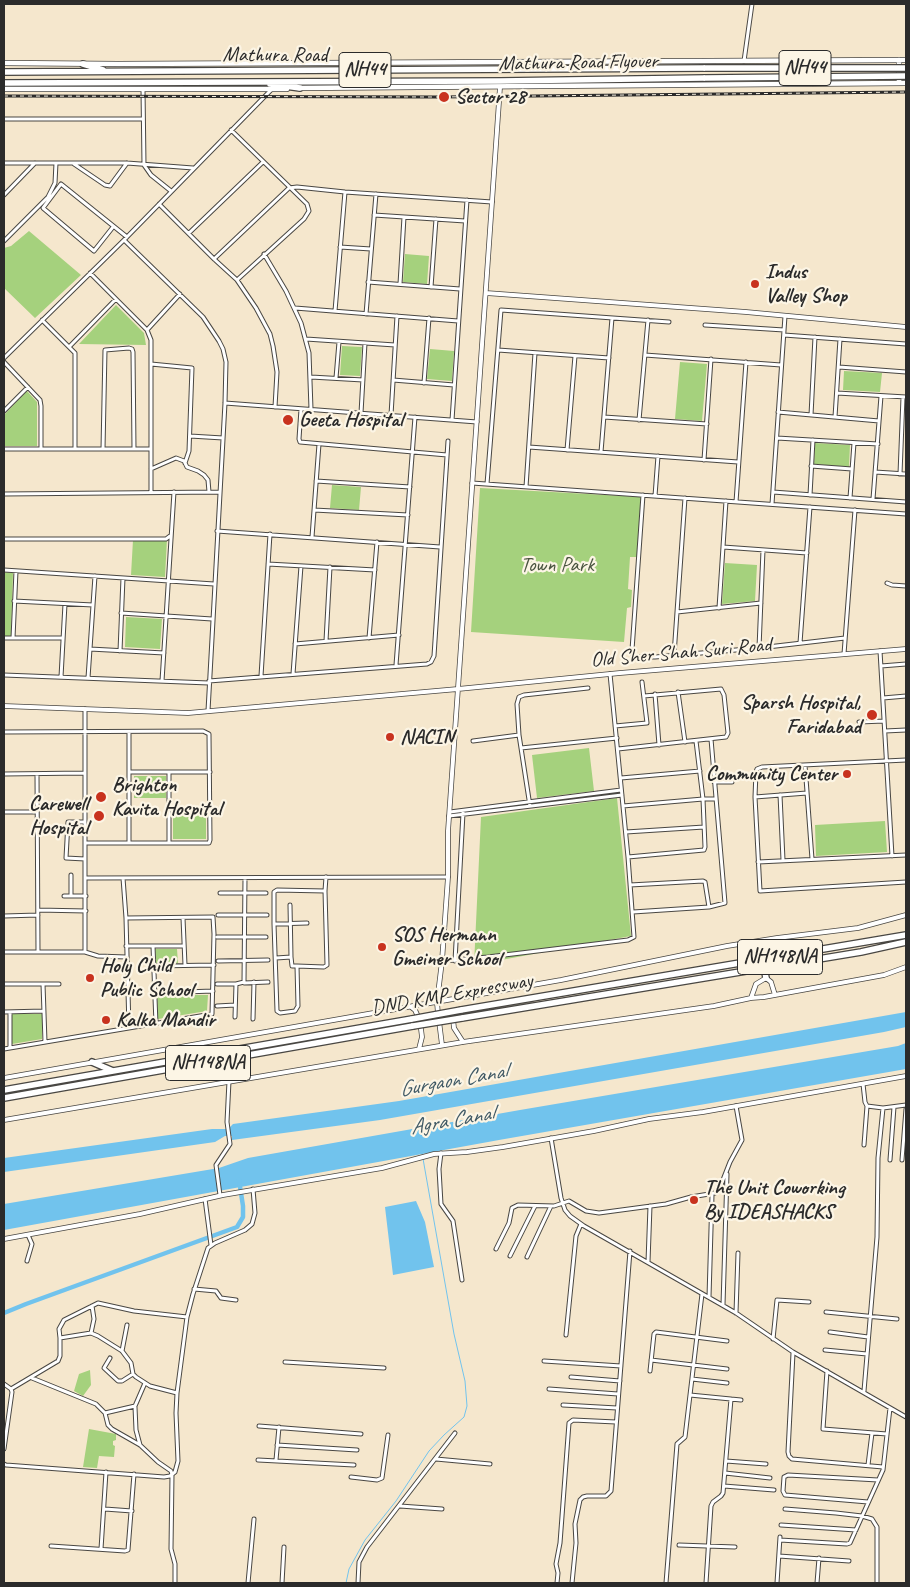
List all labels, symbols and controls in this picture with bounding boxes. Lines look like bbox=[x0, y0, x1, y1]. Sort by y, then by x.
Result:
street label: Mathura Road bbox=[223, 42, 327, 68]
street label: Mathura Road Flyover bbox=[498, 49, 658, 77]
road number: NH44 bbox=[779, 50, 831, 86]
road number: NH44 bbox=[339, 52, 391, 88]
place label: Sector 28 bbox=[455, 84, 526, 110]
marker: Sector 28 bbox=[437, 90, 451, 104]
place label: Indus Valley Shop bbox=[765, 259, 847, 309]
marker: Indus Valley Shop bbox=[749, 278, 761, 290]
place label: Geeta Hospital bbox=[299, 407, 403, 433]
marker: Geeta Hospital bbox=[281, 413, 295, 427]
park label: Town Park bbox=[520, 552, 594, 578]
street label: Old Sher Shah Suri Road bbox=[590, 633, 772, 673]
place label: Sparsh Hospital, Faridabad bbox=[741, 690, 861, 740]
marker: Sparsh Hospital, Faridabad bbox=[865, 708, 879, 722]
place label: NACIN bbox=[400, 724, 454, 750]
marker: NACIN bbox=[384, 731, 396, 743]
place label: Community Center bbox=[706, 761, 837, 787]
marker: Community Center bbox=[841, 768, 853, 780]
place label: Brighton Kavita Hospital bbox=[112, 772, 221, 822]
marker: Brighton Kavita Hospital bbox=[94, 790, 108, 804]
place label: Carewell Hospital bbox=[29, 791, 88, 841]
marker: Carewell Hospital bbox=[92, 809, 106, 823]
place label: SOS Hermann Gmeiner School bbox=[392, 922, 501, 972]
road number: NH148NA bbox=[738, 940, 822, 974]
marker: SOS Hermann Gmeiner School bbox=[376, 941, 388, 953]
place label: Holy Child Public School bbox=[100, 953, 193, 1003]
street label: DND KMP Expressway bbox=[369, 968, 535, 1022]
marker: Holy Child Public School bbox=[84, 972, 96, 984]
place label: Kalka Mandir bbox=[116, 1007, 215, 1033]
marker: Kalka Mandir bbox=[100, 1014, 112, 1026]
road number: NH148NA bbox=[166, 1046, 250, 1080]
water label: Gurgaon Canal bbox=[397, 1059, 509, 1103]
water label: Agra Canal bbox=[408, 1101, 496, 1141]
place label: The Unit Coworking By IDEASHACKS bbox=[704, 1175, 845, 1225]
marker: The Unit Coworking By IDEASHACKS bbox=[688, 1194, 700, 1206]

